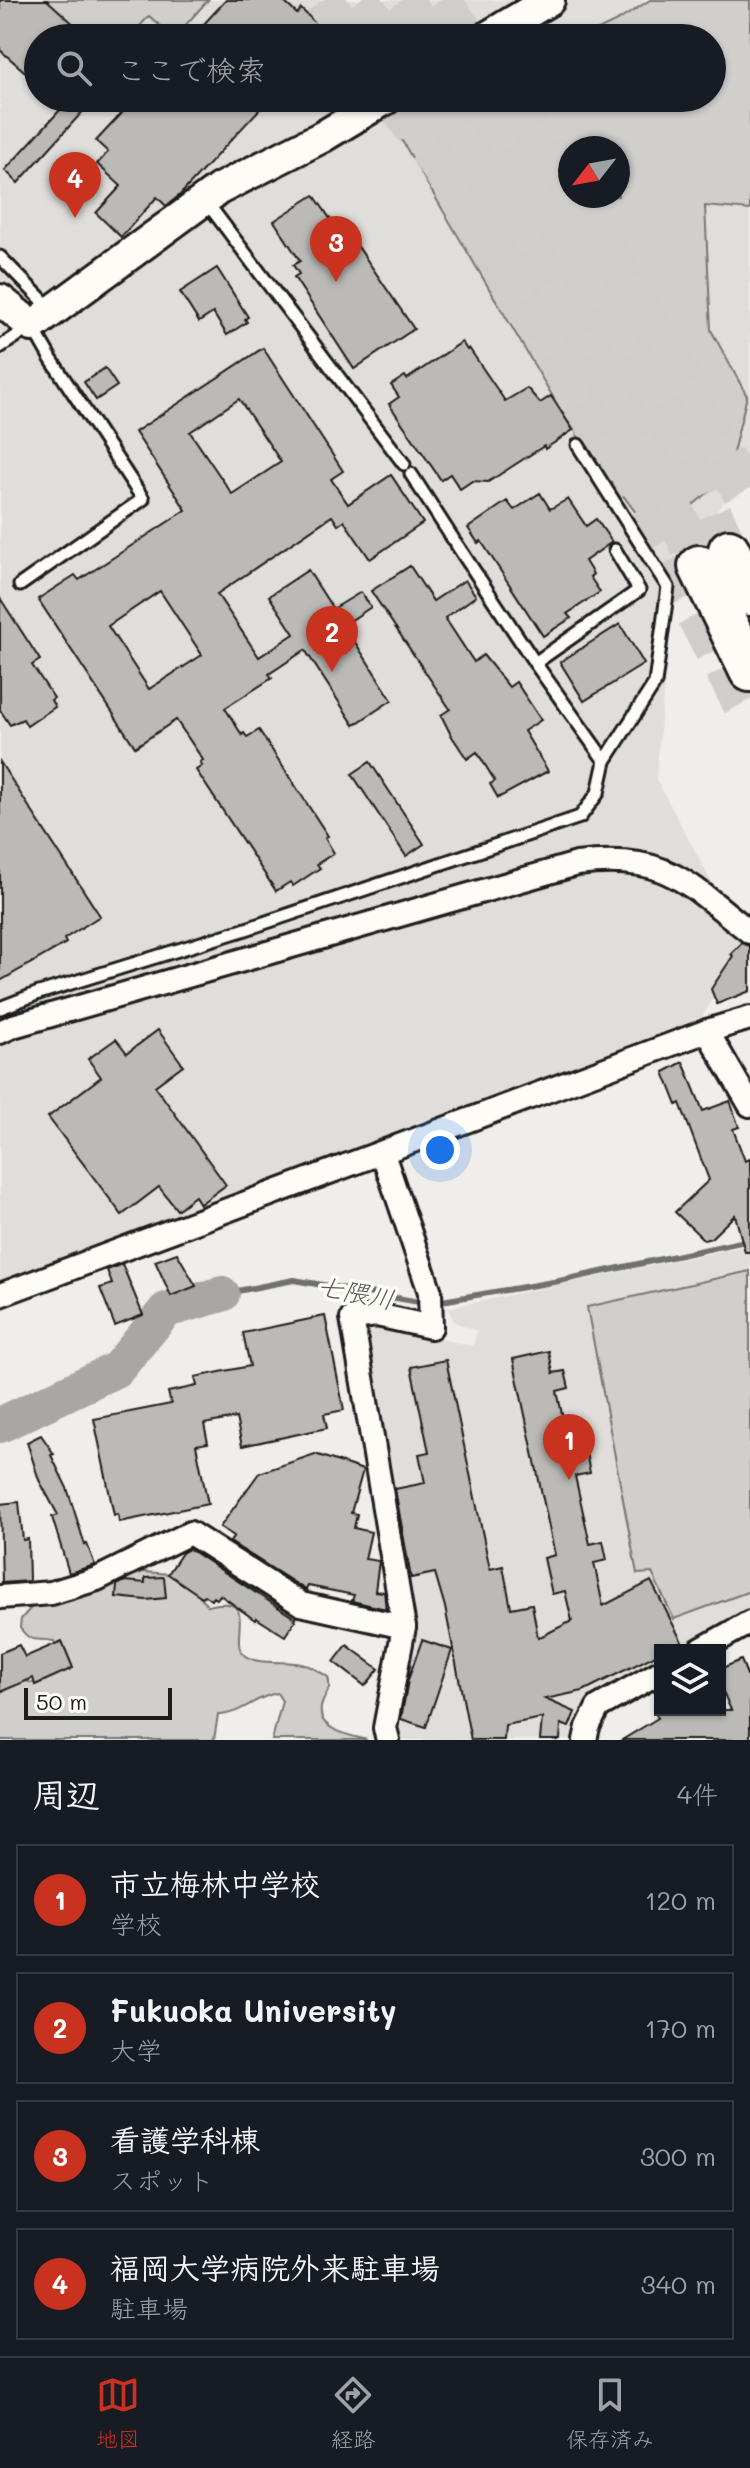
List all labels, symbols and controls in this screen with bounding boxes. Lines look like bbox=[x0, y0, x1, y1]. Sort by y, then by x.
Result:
search box bbox=[24, 24, 726, 112]
icon: search bbox=[52, 46, 96, 90]
text: ここで検索 bbox=[116, 49, 266, 89]
north arrow bbox=[558, 136, 630, 208]
pin: 4 bbox=[49, 152, 101, 218]
pin: 3 bbox=[310, 216, 362, 282]
pin: 2 bbox=[306, 606, 358, 672]
your location bbox=[420, 1130, 460, 1170]
water label: 七隈川 bbox=[314, 1268, 398, 1316]
pin: 1 bbox=[543, 1414, 595, 1480]
map controls bbox=[654, 1644, 726, 1716]
button: layers bbox=[654, 1644, 726, 1716]
scale bar bbox=[24, 1684, 172, 1720]
text: 50 m bbox=[36, 1687, 87, 1716]
text: 周辺 bbox=[32, 1771, 100, 1816]
text: 4件 bbox=[677, 1777, 718, 1811]
text: 市立梅林中学校 bbox=[110, 1863, 320, 1903]
text: 1 bbox=[54, 1883, 66, 1917]
text: 120 m bbox=[645, 1883, 716, 1917]
text: 学校 bbox=[110, 1907, 162, 1941]
text: Fukuoka University bbox=[110, 1990, 396, 2030]
text: 2 bbox=[53, 2011, 67, 2045]
text: 170 m bbox=[645, 2011, 716, 2045]
text: 大学 bbox=[110, 2033, 162, 2067]
text: 看護学科棟 bbox=[110, 2119, 260, 2159]
text: 3 bbox=[52, 2139, 68, 2173]
text: 300 m bbox=[640, 2139, 716, 2173]
text: スポット bbox=[110, 2163, 214, 2197]
text: 福岡大学病院外来駐車場 bbox=[110, 2247, 440, 2287]
text: 4 bbox=[52, 2267, 68, 2301]
text: 340 m bbox=[640, 2267, 716, 2301]
text: 駐車場 bbox=[110, 2291, 188, 2325]
tab: 地図 bbox=[96, 2373, 140, 2453]
tab: 経路 bbox=[331, 2373, 375, 2453]
tab: 保存済み bbox=[566, 2373, 654, 2453]

